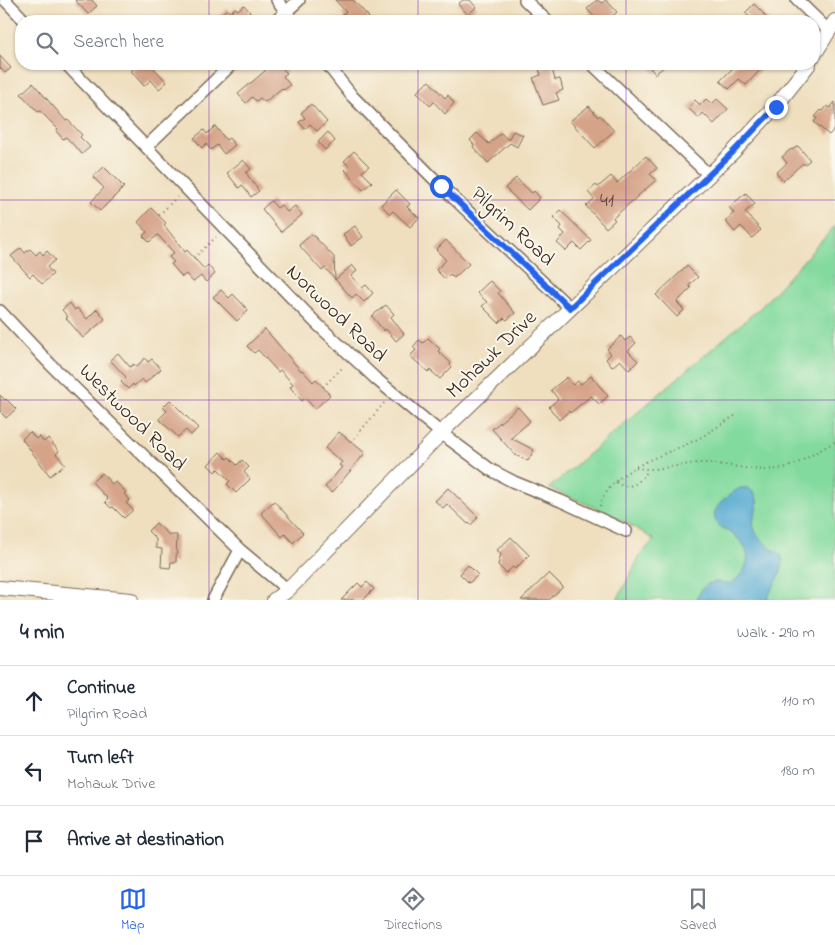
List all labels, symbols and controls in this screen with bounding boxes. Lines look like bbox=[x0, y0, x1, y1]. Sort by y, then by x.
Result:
search box bbox=[15, 15, 820, 70]
icon: search bbox=[33, 29, 61, 57]
text: Search here bbox=[73, 29, 164, 56]
route end bbox=[765, 96, 788, 119]
route start bbox=[430, 175, 453, 198]
street label: Pilgrim Road bbox=[462, 180, 561, 275]
house number: 41 bbox=[600, 188, 614, 215]
street label: Norwood Road bbox=[279, 258, 393, 370]
street label: Mohawk Drive bbox=[440, 304, 545, 406]
street label: Westwood Road bbox=[71, 357, 193, 479]
text: 4 min bbox=[20, 618, 64, 648]
text: Walk · 290 m bbox=[737, 621, 815, 645]
text: Continue bbox=[67, 675, 135, 702]
icon: ahead bbox=[20, 687, 48, 715]
text: 110 m bbox=[781, 689, 815, 713]
text: Pilgrim Road bbox=[67, 702, 147, 726]
text: Turn left bbox=[67, 745, 134, 772]
icon: left bbox=[20, 757, 48, 785]
text: 180 m bbox=[781, 759, 815, 783]
text: Mohawk Drive bbox=[67, 772, 155, 796]
icon: arrive bbox=[20, 827, 48, 855]
text: Arrive at destination bbox=[67, 827, 224, 854]
tab: Map bbox=[119, 885, 147, 936]
tab: Directions bbox=[384, 885, 442, 936]
tab: Saved bbox=[680, 885, 716, 936]

